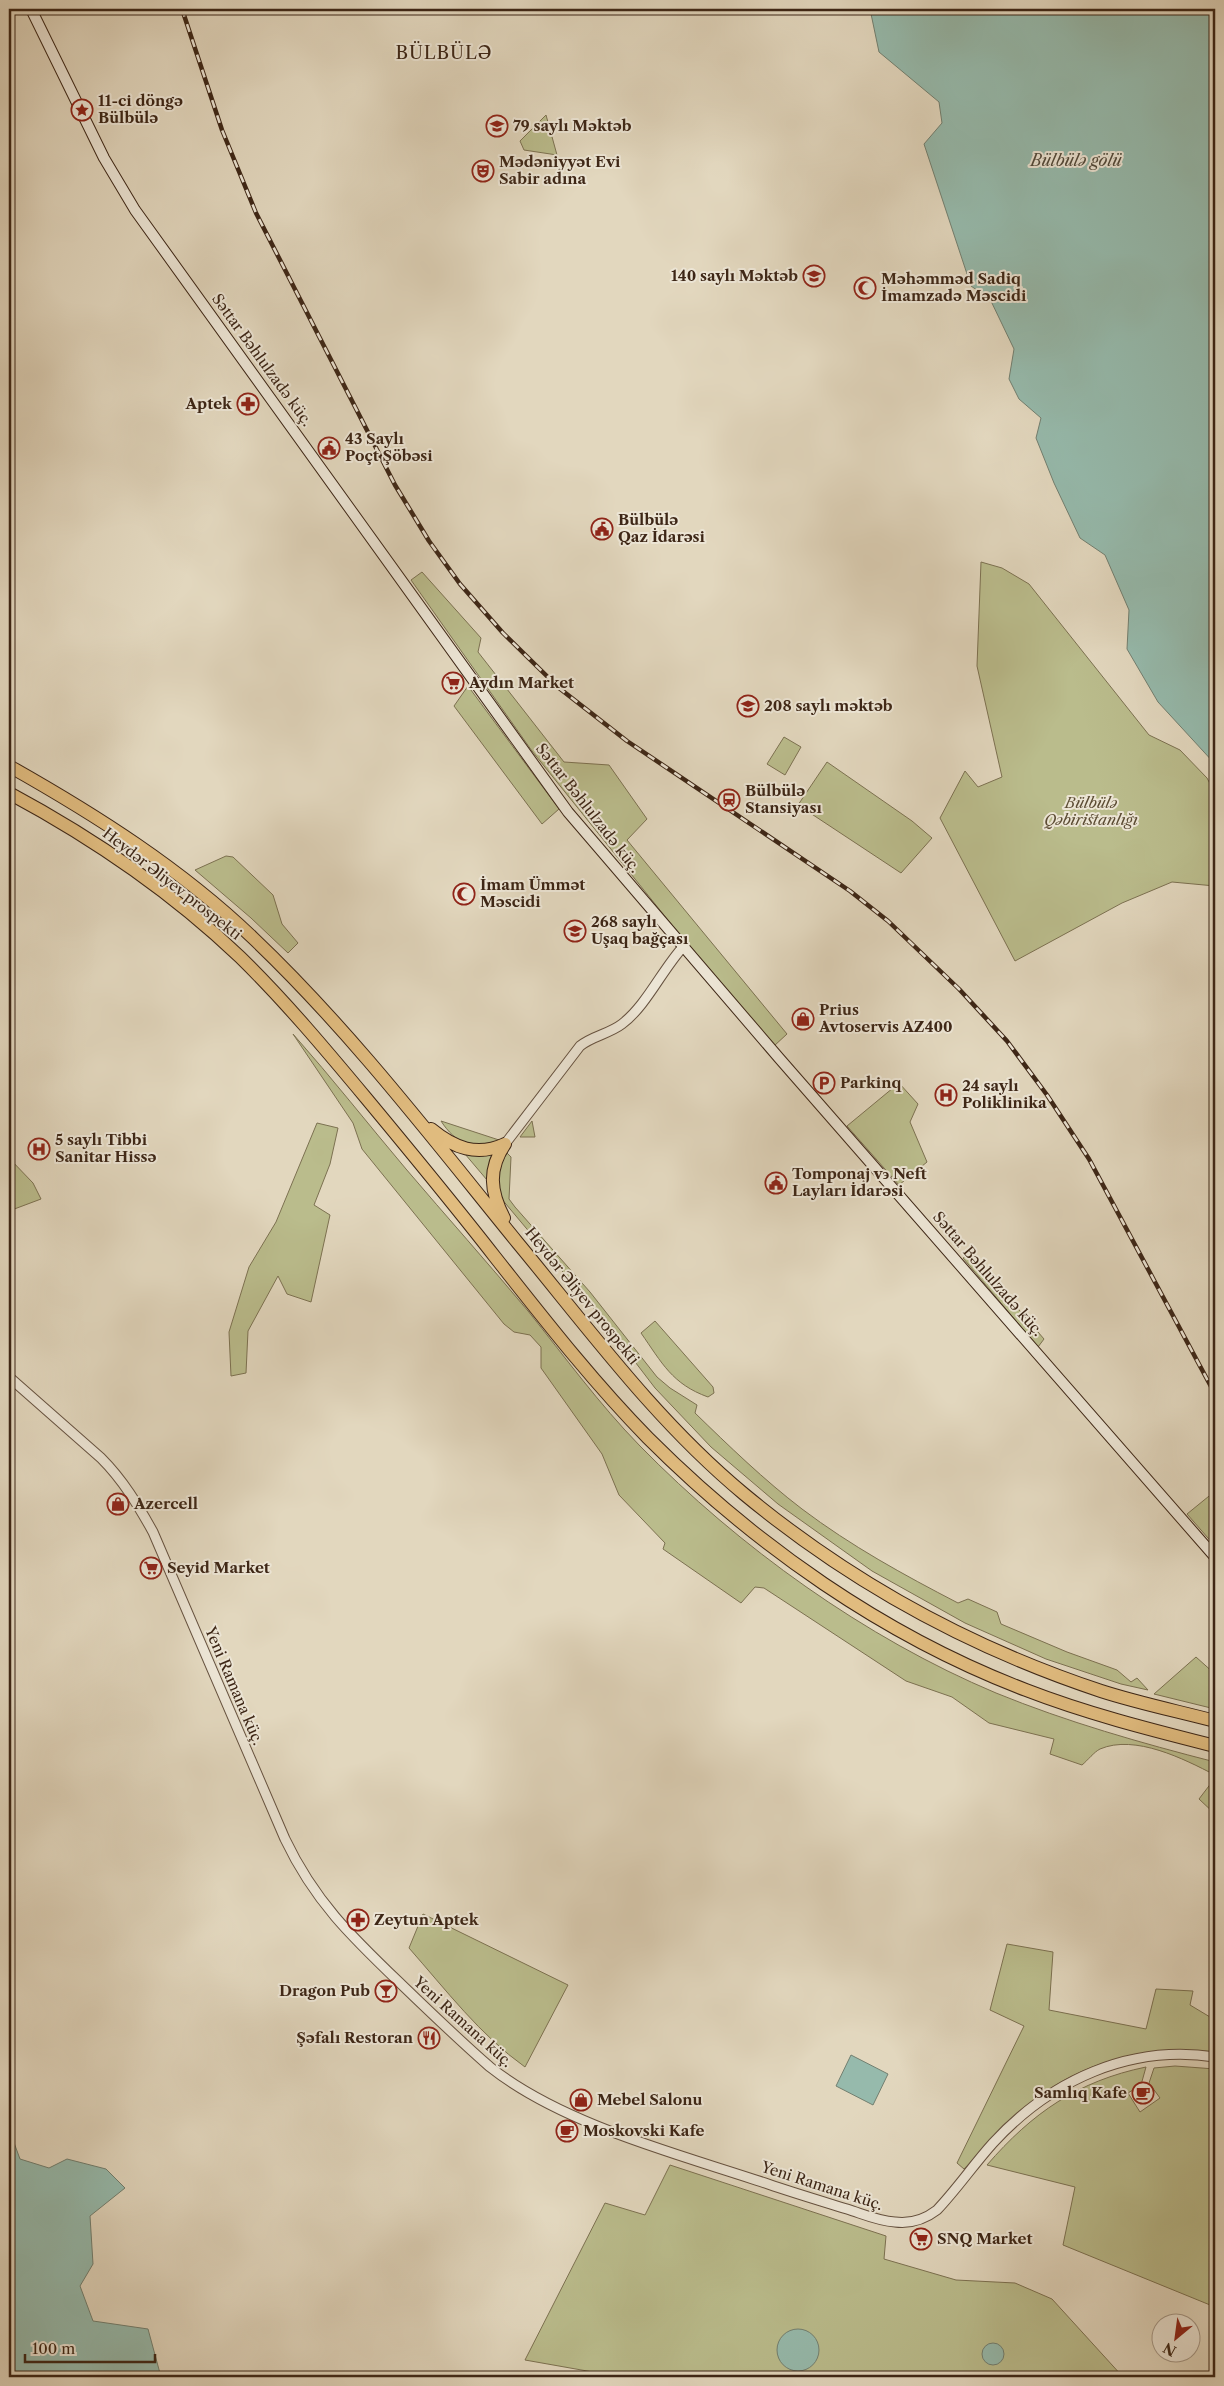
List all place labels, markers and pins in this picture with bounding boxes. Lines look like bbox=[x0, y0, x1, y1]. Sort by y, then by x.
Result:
place label: 11-ci döngə Bülbülə bbox=[98, 91, 183, 127]
place icon: 11-ci döngə Bülbülə bbox=[70, 98, 94, 122]
school or university icon: 79 saylı Məktəb bbox=[485, 114, 509, 138]
place label: 79 saylı Məktəb bbox=[513, 116, 632, 135]
place label: Mədəniyyət Evi Sabir adına bbox=[499, 152, 621, 188]
theatre icon: Mədəniyyət Evi Sabir adına bbox=[471, 159, 495, 183]
school or university icon: 140 saylı Məktəb bbox=[802, 264, 826, 288]
place label: 140 saylı Məktəb bbox=[671, 266, 798, 285]
place label: Məhəmməd Sadiq İmamzadə Məscidi bbox=[881, 269, 1027, 305]
mosque icon: Məhəmməd Sadiq İmamzadə Məscidi bbox=[853, 276, 877, 300]
pharmacy icon: Aptek bbox=[236, 392, 260, 416]
place label: Aptek bbox=[184, 394, 233, 413]
place label: 43 Saylı Poçt Şöbəsi bbox=[345, 429, 433, 465]
public building icon: 43 Saylı Poçt Şöbəsi bbox=[317, 436, 341, 460]
place label: Bülbülə Qaz İdarəsi bbox=[618, 510, 706, 546]
public building icon: Bülbülə Qaz İdarəsi bbox=[590, 517, 614, 541]
supermarket icon: Aydın Market bbox=[441, 671, 465, 695]
place label: Aydın Market bbox=[468, 673, 574, 692]
school or university icon: 208 saylı məktəb bbox=[736, 694, 760, 718]
place label: 208 saylı məktəb bbox=[764, 696, 893, 715]
place label: Bülbülə Stansiyası bbox=[745, 781, 822, 817]
station icon: Bülbülə Stansiyası bbox=[717, 788, 741, 812]
place label: İmam Ümmət Məscidi bbox=[480, 875, 585, 911]
mosque icon: İmam Ümmət Məscidi bbox=[452, 882, 476, 906]
place label: 268 saylı Uşaq bağçası bbox=[591, 912, 689, 948]
school or university icon: 268 saylı Uşaq bağçası bbox=[563, 919, 587, 943]
place label: Prius Avtoservis AZ400 bbox=[818, 1000, 953, 1036]
shop icon: Prius Avtoservis AZ400 bbox=[791, 1007, 815, 1031]
parking icon: Parkinq bbox=[812, 1071, 836, 1095]
place label: Parkinq bbox=[840, 1073, 901, 1092]
place label: 24 saylı Poliklinika bbox=[962, 1076, 1047, 1112]
hospital icon: 24 saylı Poliklinika bbox=[934, 1083, 958, 1107]
place label: 5 saylı Tibbi Sanitar Hissə bbox=[55, 1130, 156, 1166]
hospital icon: 5 saylı Tibbi Sanitar Hissə bbox=[27, 1137, 51, 1161]
place label: Tomponaj vэ Neft Layları İdarəsi bbox=[792, 1164, 928, 1200]
public building icon: Tomponaj vэ Neft Layları İdarəsi bbox=[764, 1171, 788, 1195]
shop icon: Azercell bbox=[106, 1492, 130, 1516]
place label: Azercell bbox=[133, 1494, 198, 1513]
supermarket icon: Seyid Market bbox=[139, 1556, 163, 1580]
place label: Seyid Market bbox=[167, 1558, 270, 1577]
pharmacy icon: Zeytun Aptek bbox=[346, 1908, 370, 1932]
place label: Zeytun Aptek bbox=[374, 1910, 480, 1929]
bar icon: Dragon Pub bbox=[374, 1979, 398, 2003]
place label: Dragon Pub bbox=[279, 1981, 370, 2000]
restaurant icon: Şəfalı Restoran bbox=[417, 2026, 441, 2050]
place label: Şəfalı Restoran bbox=[296, 2028, 414, 2047]
cafe icon: Samlıq Kafe bbox=[1131, 2081, 1155, 2105]
place label: Samlıq Kafe bbox=[1034, 2083, 1127, 2102]
shop icon: Mebel Salonu bbox=[569, 2088, 593, 2112]
place label: Mebel Salonu bbox=[597, 2090, 703, 2109]
cafe icon: Moskovski Kafe bbox=[555, 2119, 579, 2143]
place label: Moskovski Kafe bbox=[583, 2121, 704, 2140]
supermarket icon: SNQ Market bbox=[909, 2227, 933, 2251]
place label: SNQ Market bbox=[937, 2229, 1032, 2248]

